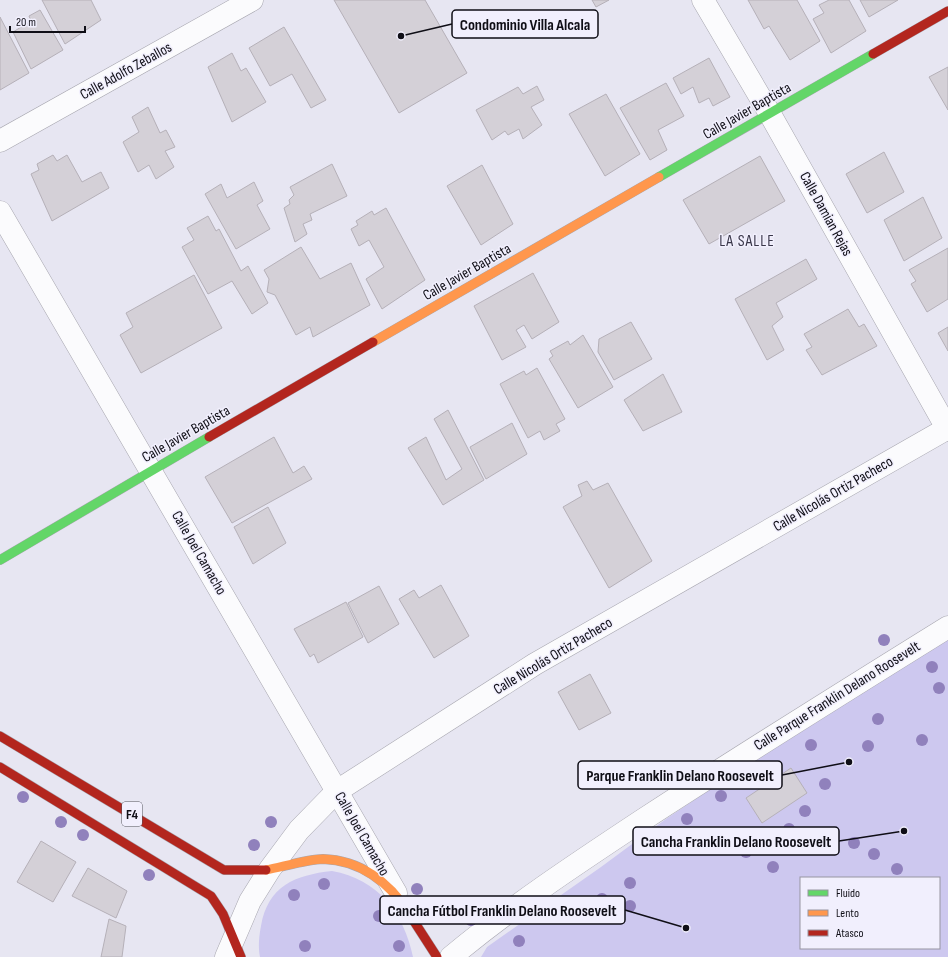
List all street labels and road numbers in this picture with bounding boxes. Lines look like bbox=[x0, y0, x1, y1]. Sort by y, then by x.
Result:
street label: Calle Adolfo Zeballos bbox=[77, 38, 175, 104]
street label: Calle Javier Baptista bbox=[700, 78, 795, 144]
street label: Calle Damian Rejas bbox=[795, 169, 857, 259]
street label: Calle Javier Baptista bbox=[420, 239, 515, 305]
street label: Calle Javier Baptista bbox=[139, 401, 234, 467]
street label: Calle Nicolás Ortiz Pacheco bbox=[770, 452, 896, 536]
street label: Calle Joel Camacho bbox=[167, 507, 231, 599]
street label: Calle Nicolás Ortiz Pacheco bbox=[490, 613, 616, 699]
street label: Calle Parque Franklin Delano Roosevelt bbox=[750, 637, 924, 755]
street label: Calle Joel Camacho bbox=[330, 788, 394, 880]
road number: F4 bbox=[122, 802, 142, 826]

